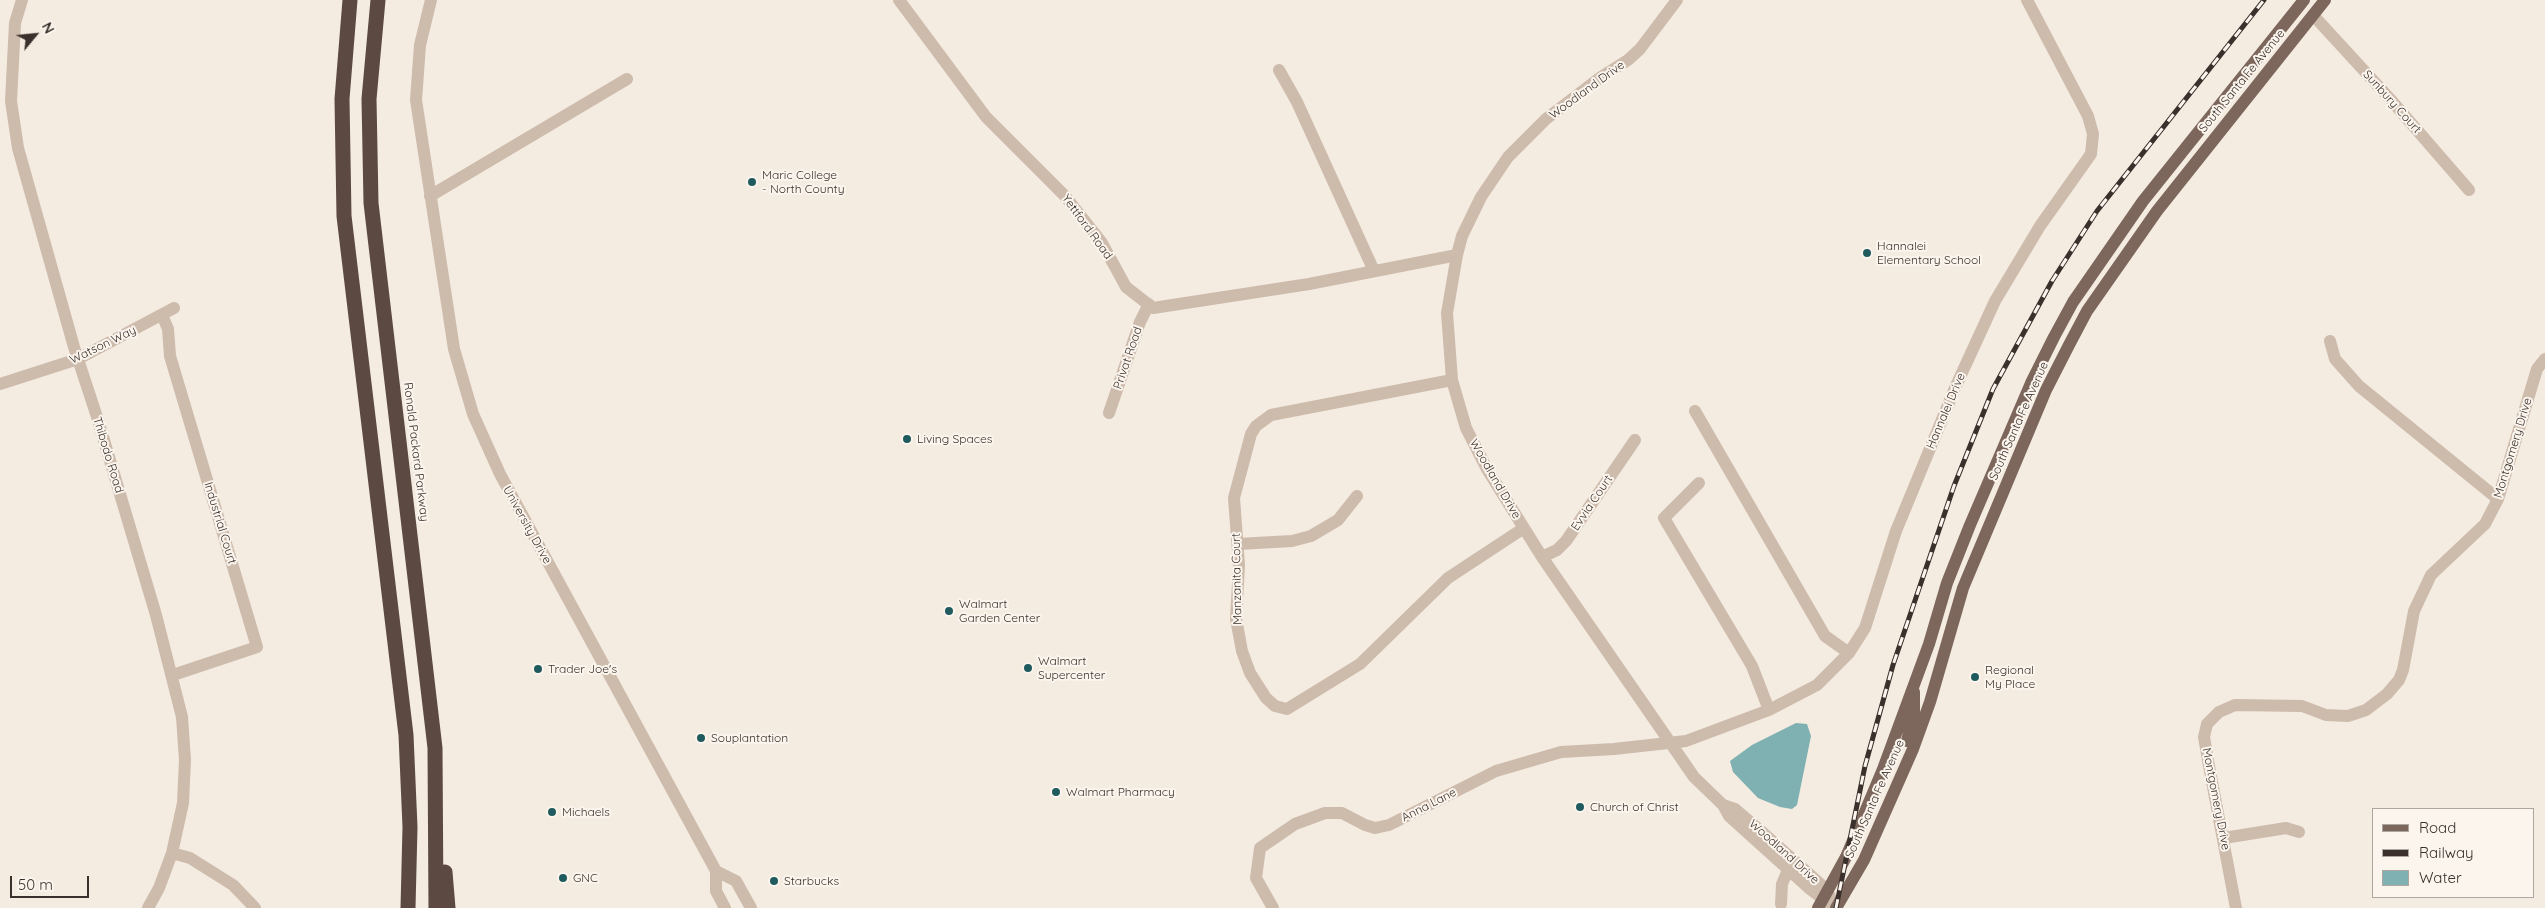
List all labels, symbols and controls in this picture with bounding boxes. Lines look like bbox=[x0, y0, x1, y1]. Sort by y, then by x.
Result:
north arrow bbox=[10, 10, 60, 60]
text: N bbox=[38, 19, 59, 37]
street label: South Santa Fe Avenue bbox=[2196, 27, 2288, 135]
street label: Woodland Drive bbox=[1547, 58, 1627, 122]
street label: Sunbury Court bbox=[2360, 67, 2424, 137]
place label: Maric College - North County bbox=[762, 168, 844, 196]
marker: Maric College - North County bbox=[746, 176, 758, 188]
street label: Yettford Road bbox=[1059, 192, 1115, 262]
place label: Hannalei Elementary School bbox=[1877, 239, 1981, 267]
marker: Hannalei Elementary School bbox=[1861, 247, 1873, 259]
street label: Watson Way bbox=[68, 323, 138, 367]
street label: Privat Road bbox=[1111, 325, 1145, 391]
street label: South Santa Fe Avenue bbox=[1986, 359, 2052, 483]
street label: Hannalei Drive bbox=[1924, 371, 1968, 451]
street label: Ronald Packard Parkway bbox=[400, 381, 432, 523]
street label: Montgomery Drive bbox=[2491, 396, 2535, 500]
street label: Thibodo Road bbox=[90, 415, 126, 495]
place label: Living Spaces bbox=[917, 432, 992, 446]
marker: Living Spaces bbox=[901, 433, 913, 445]
street label: Woodland Drive bbox=[1466, 437, 1524, 521]
street label: Evvia Court bbox=[1568, 473, 1616, 533]
street label: Industrial Court bbox=[201, 480, 239, 566]
street label: University Drive bbox=[500, 483, 554, 567]
street label: Manzanita Court bbox=[1229, 533, 1245, 625]
place label: Walmart Garden Center bbox=[959, 597, 1040, 625]
marker: Walmart Garden Center bbox=[943, 605, 955, 617]
place label: Walmart Supercenter bbox=[1038, 654, 1105, 682]
place label: Trader Joe's bbox=[548, 662, 617, 676]
marker: Walmart Supercenter bbox=[1022, 662, 1034, 674]
marker: Trader Joe's bbox=[532, 663, 544, 675]
place label: Regional My Place bbox=[1985, 663, 2035, 691]
marker: Regional My Place bbox=[1969, 671, 1981, 683]
place label: Souplantation bbox=[711, 731, 788, 745]
marker: Souplantation bbox=[695, 732, 707, 744]
street label: South Santa Fe Avenue bbox=[1842, 737, 1908, 861]
street label: Montgomery Drive bbox=[2199, 747, 2233, 851]
place label: Walmart Pharmacy bbox=[1066, 785, 1175, 799]
street label: Anna Lane bbox=[1399, 785, 1459, 825]
marker: Walmart Pharmacy bbox=[1050, 786, 1062, 798]
place label: Church of Christ bbox=[1590, 800, 1679, 814]
marker: Church of Christ bbox=[1574, 801, 1586, 813]
place label: Michaels bbox=[562, 805, 610, 819]
marker: Michaels bbox=[546, 806, 558, 818]
legend bbox=[2372, 808, 2535, 898]
street label: Woodland Drive bbox=[1746, 817, 1822, 887]
text: Road bbox=[2419, 818, 2456, 837]
text: Railway bbox=[2419, 843, 2474, 862]
scale bar bbox=[12, 866, 91, 898]
text: Water bbox=[2419, 868, 2462, 887]
place label: GNC bbox=[573, 871, 598, 885]
marker: GNC bbox=[557, 872, 569, 884]
place label: Starbucks bbox=[784, 874, 839, 888]
text: 50 m bbox=[18, 875, 53, 894]
marker: Starbucks bbox=[768, 875, 780, 887]

